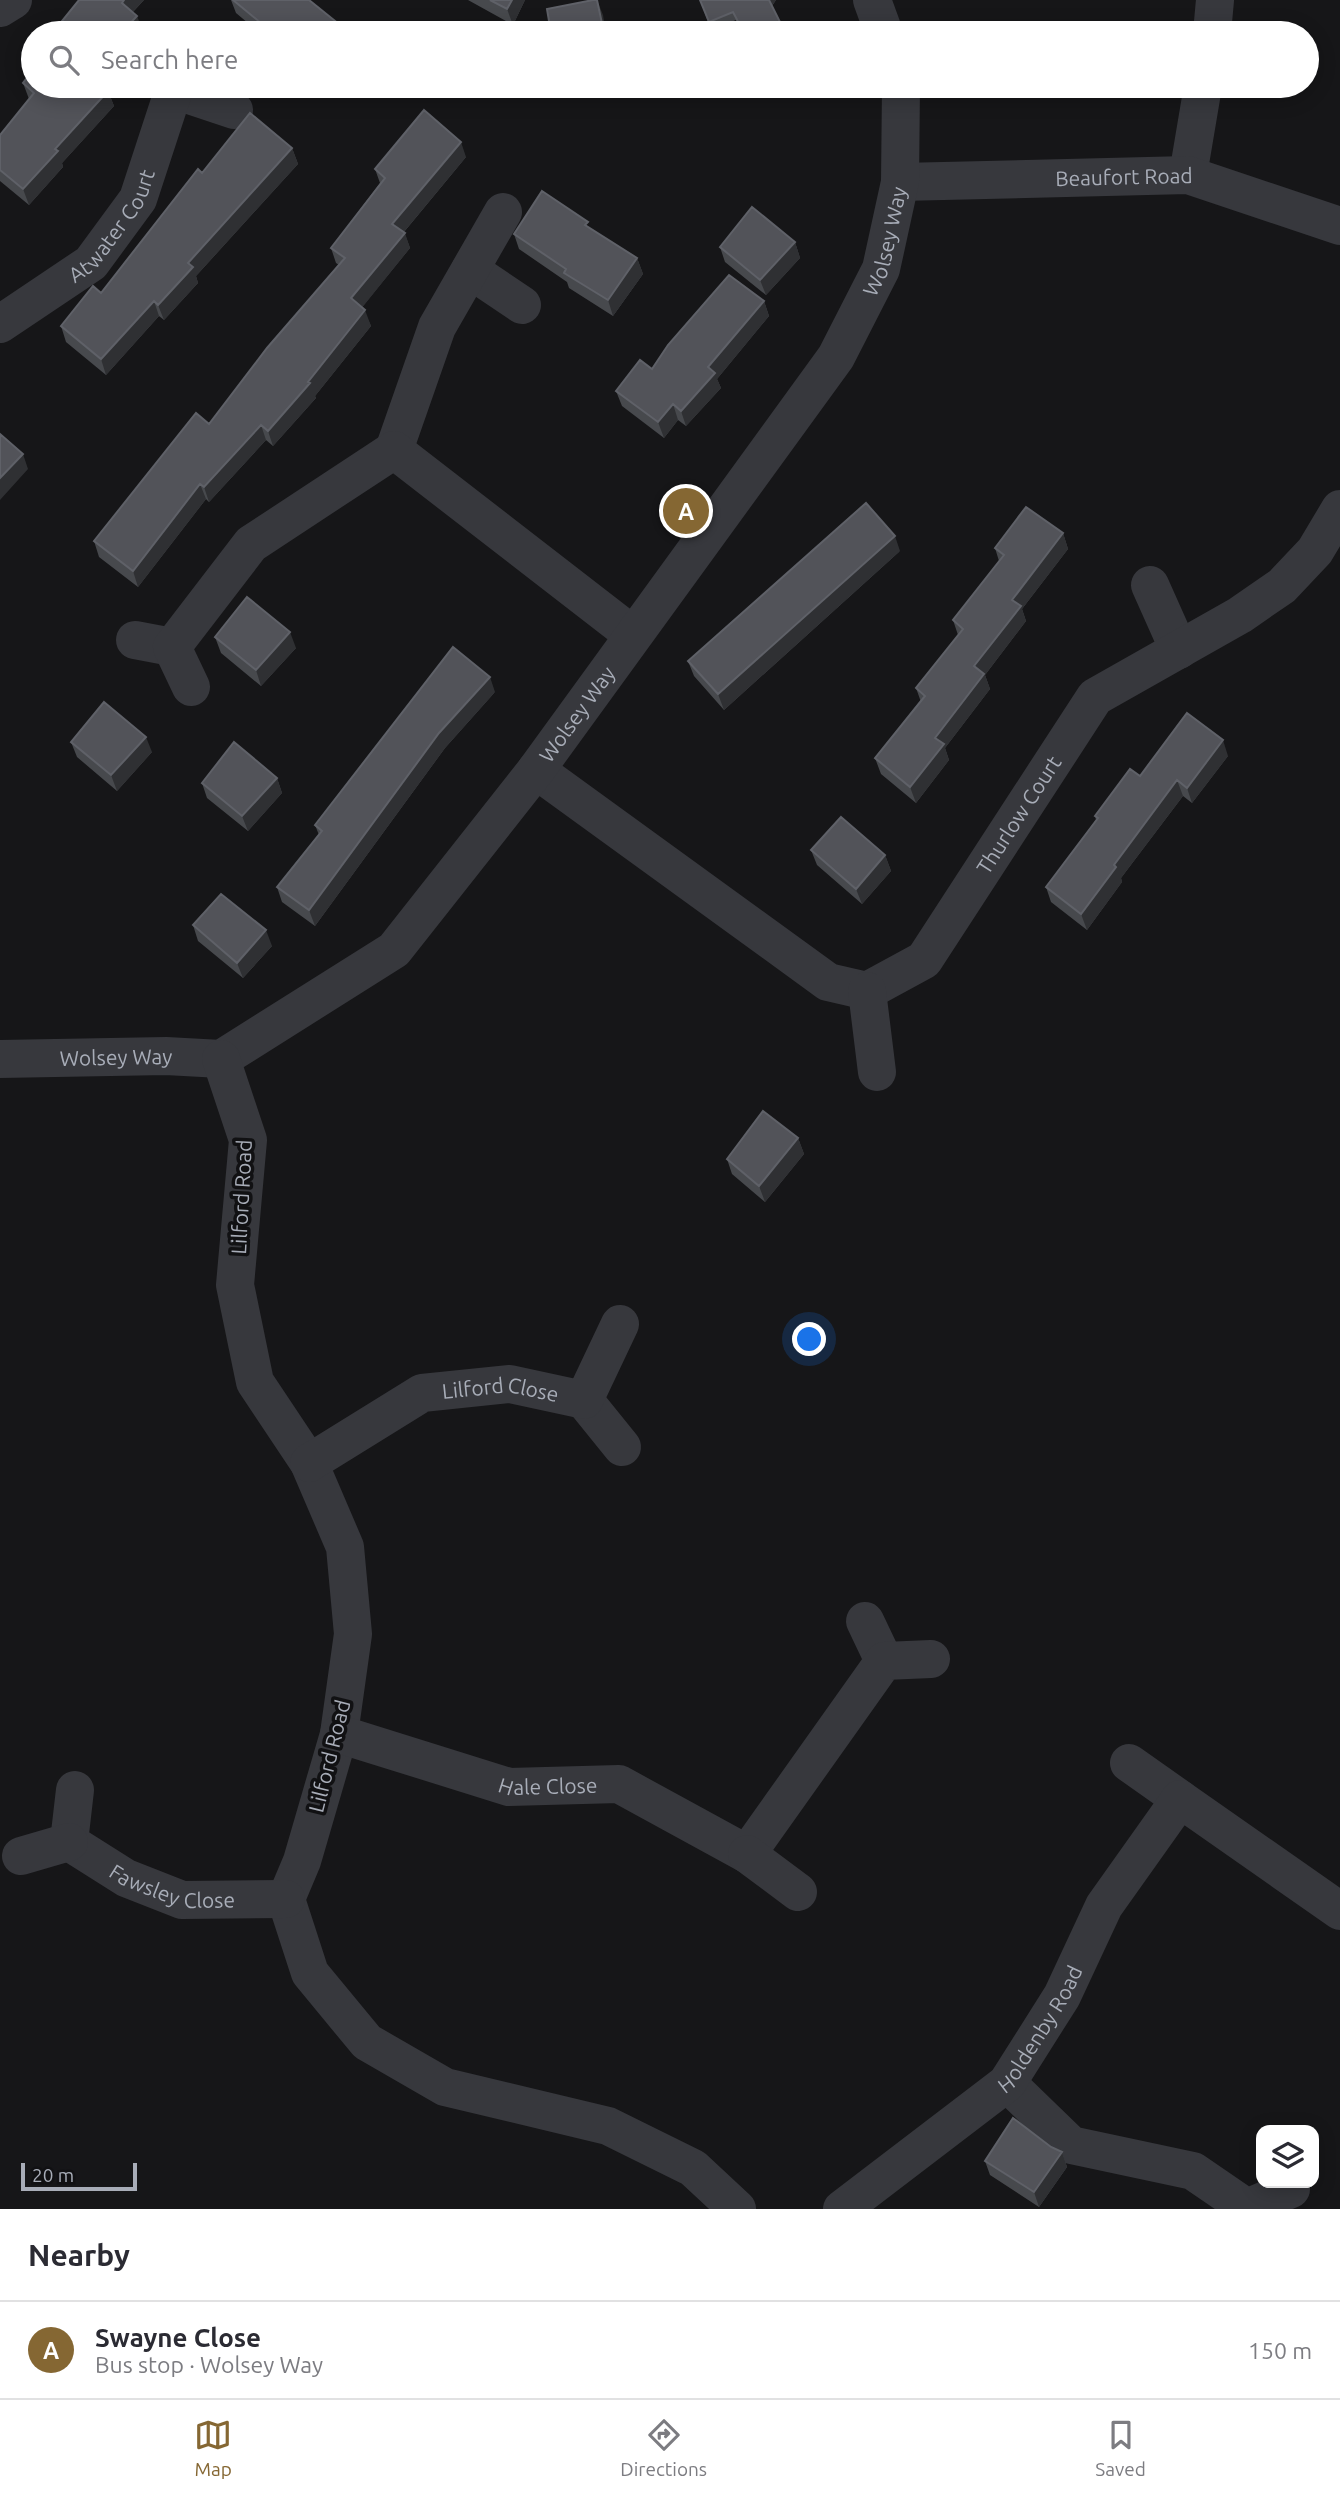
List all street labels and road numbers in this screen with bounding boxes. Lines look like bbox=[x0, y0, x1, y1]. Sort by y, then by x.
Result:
street label: Beaufort Road bbox=[1055, 163, 1193, 190]
street label: Atwater Court bbox=[64, 166, 159, 287]
street label: Wolsey Way bbox=[857, 184, 911, 300]
street label: Wolsey Way bbox=[534, 661, 619, 767]
street label: Thurlow Court bbox=[971, 751, 1066, 878]
street label: Wolsey Way bbox=[60, 1044, 173, 1070]
street label: Lilford Road bbox=[226, 1139, 256, 1255]
street label: Lilford Close bbox=[441, 1372, 561, 1406]
street label: Lilford Road bbox=[303, 1697, 355, 1815]
street label: Hale Close bbox=[495, 1772, 598, 1800]
street label: Fawsley Close bbox=[105, 1859, 235, 1912]
street label: Holdenby Road bbox=[993, 1962, 1087, 2098]

